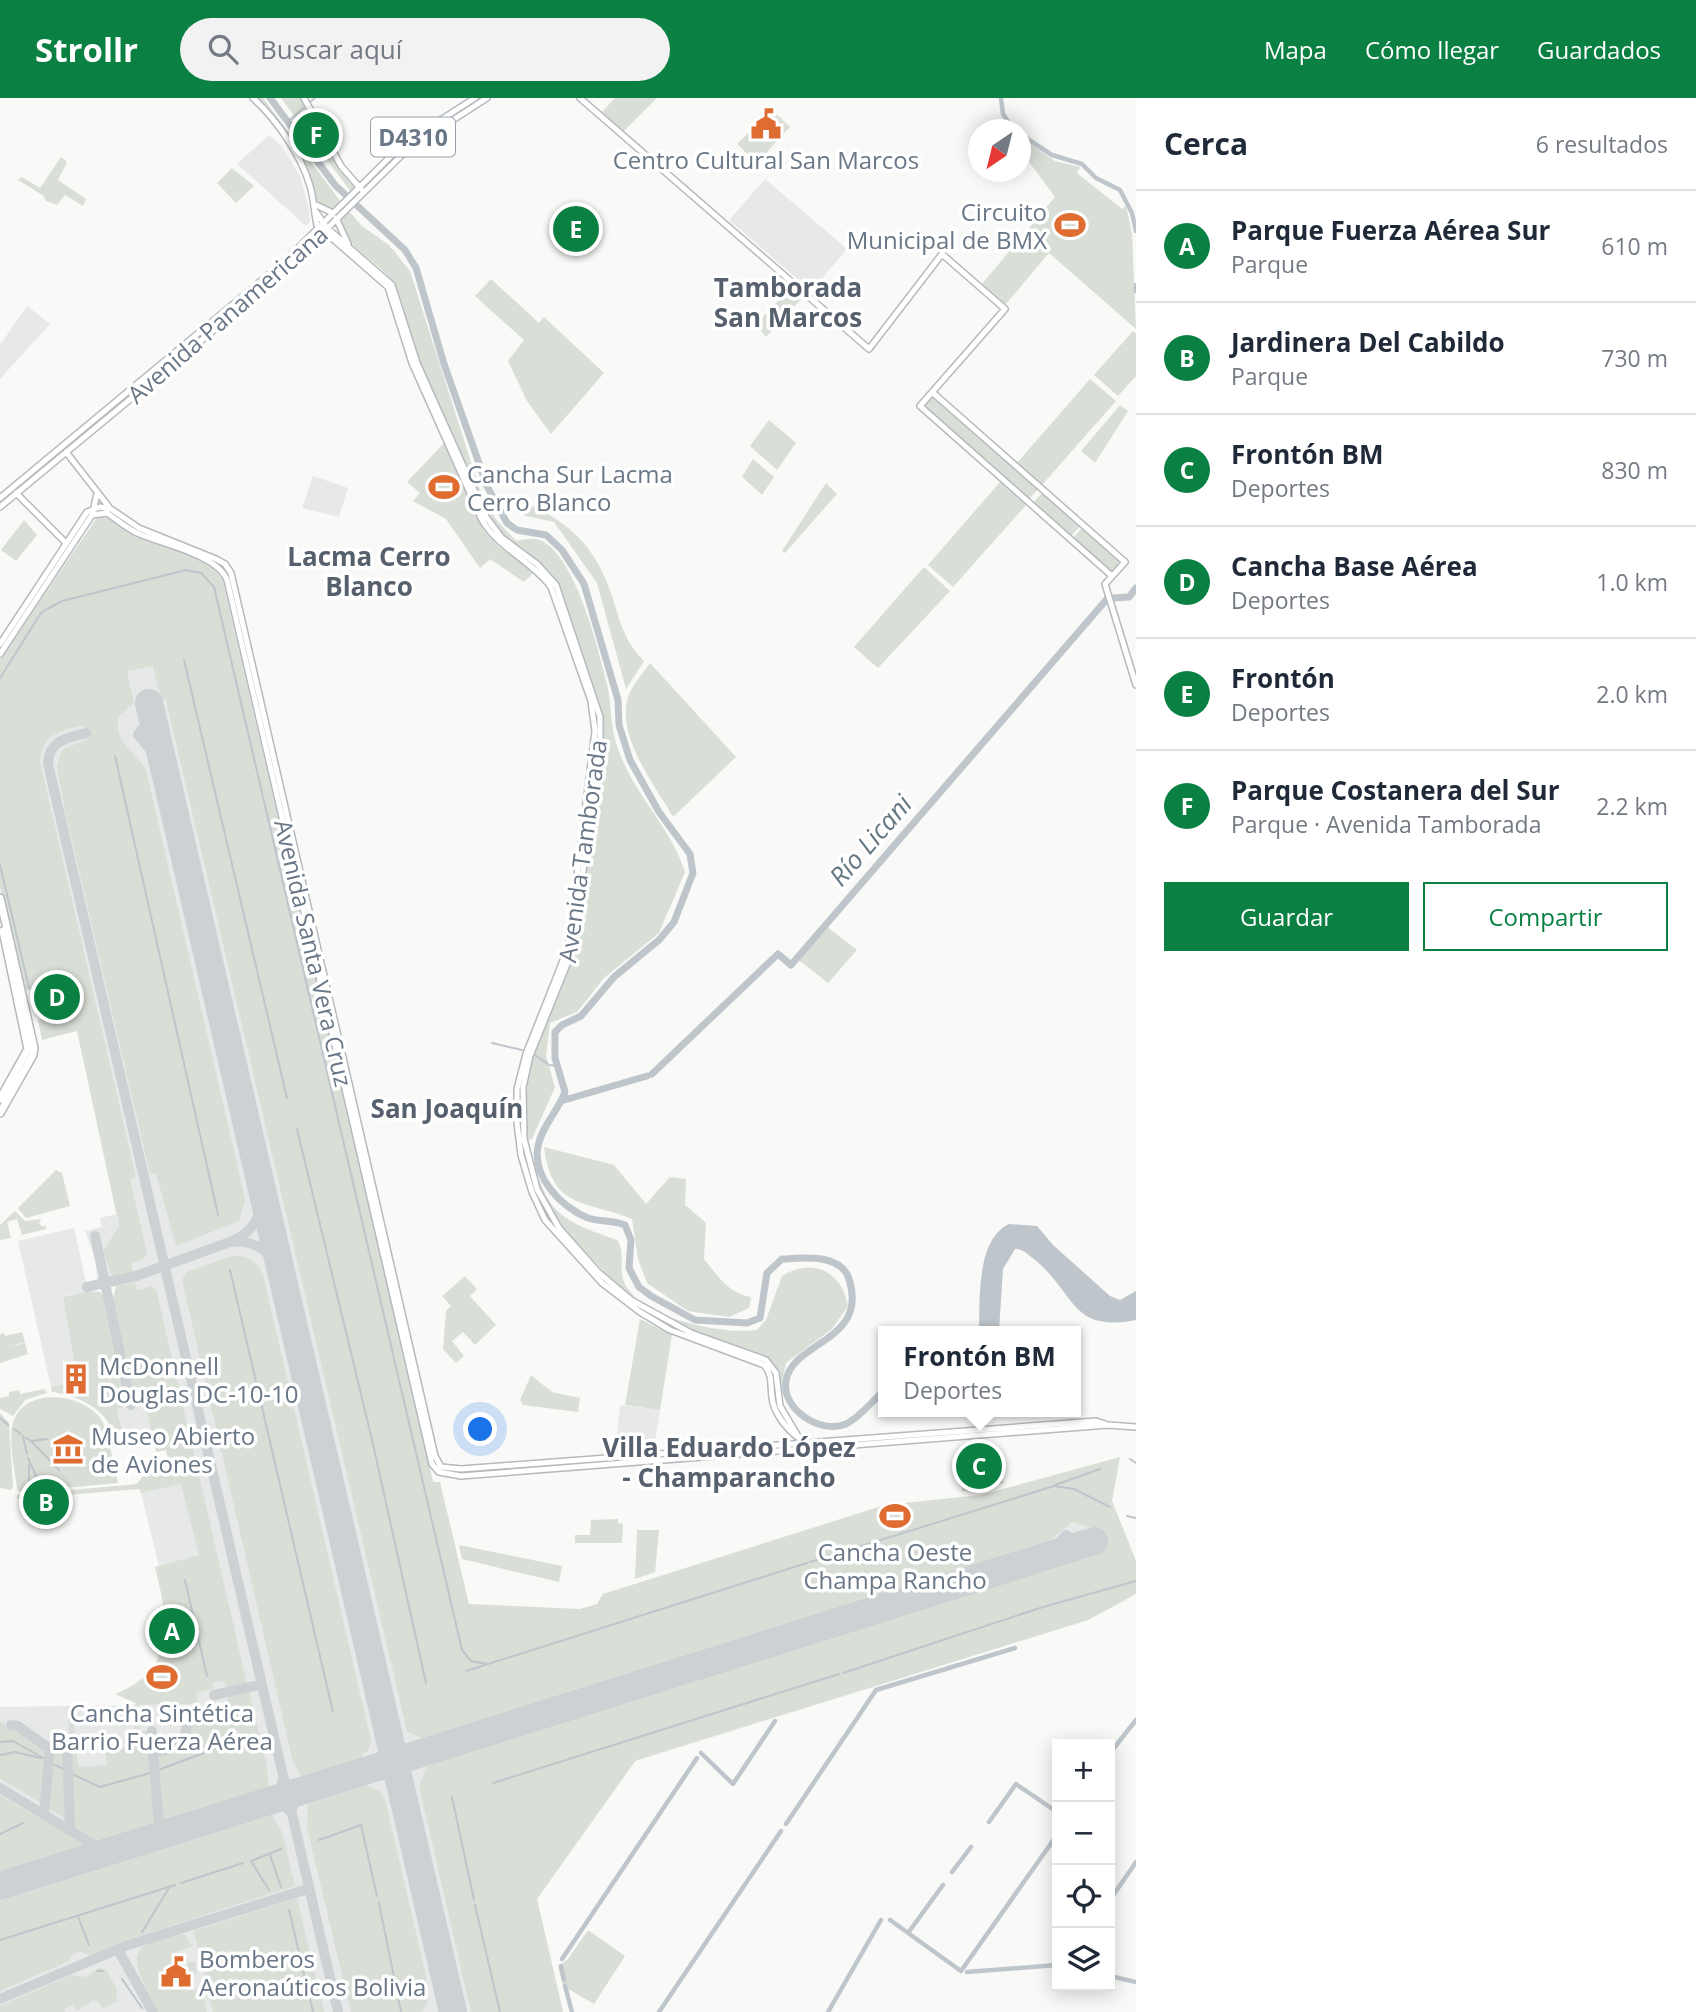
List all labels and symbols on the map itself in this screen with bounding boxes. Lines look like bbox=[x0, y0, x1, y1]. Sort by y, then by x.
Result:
public building icon: Centro Cultural San Marcos bbox=[749, 107, 783, 141]
pin: F bbox=[293, 109, 339, 161]
road number: D4310 bbox=[371, 118, 455, 156]
north arrow bbox=[968, 119, 1031, 182]
place label: Centro Cultural San Marcos bbox=[613, 143, 919, 176]
place label: Circuito Municipal de BMX bbox=[847, 195, 1047, 256]
pin: E bbox=[553, 203, 599, 255]
sports icon: Circuito Municipal de BMX bbox=[1053, 208, 1087, 242]
street label: Avenida Panamericana bbox=[120, 218, 334, 410]
district label: Tamborada San Marcos bbox=[714, 269, 862, 335]
place label: Cancha Sur Lacma Cerro Blanco bbox=[467, 457, 673, 518]
sports icon: Cancha Sur Lacma Cerro Blanco bbox=[427, 470, 461, 504]
district label: Lacma Cerro Blanco bbox=[287, 538, 451, 604]
street label: Avenida Tamborada bbox=[550, 737, 614, 965]
water label: Río Licani bbox=[820, 786, 920, 893]
street label: Avenida Santa Vera Cruz bbox=[267, 816, 361, 1090]
pin: D bbox=[34, 971, 80, 1023]
district label: San Joaquín bbox=[371, 1090, 523, 1126]
place label: McDonnell Douglas DC-10-10 bbox=[99, 1349, 299, 1410]
building icon: McDonnell Douglas DC-10-10 bbox=[59, 1362, 93, 1396]
your location bbox=[463, 1412, 497, 1446]
place label: Museo Abierto de Aviones bbox=[91, 1419, 255, 1480]
district label: Villa Eduardo López - Champarancho bbox=[602, 1429, 856, 1495]
museum icon: Museo Abierto de Aviones bbox=[51, 1432, 85, 1466]
pin: C bbox=[956, 1440, 1002, 1492]
pin: B bbox=[23, 1476, 69, 1528]
sports icon: Cancha Oeste Champa Rancho bbox=[878, 1499, 912, 1533]
place label: Cancha Oeste Champa Rancho bbox=[803, 1535, 987, 1596]
pin: A bbox=[149, 1605, 195, 1657]
sports icon: Cancha Sintética Barrio Fuerza Aérea bbox=[145, 1660, 179, 1694]
place label: Cancha Sintética Barrio Fuerza Aérea bbox=[51, 1696, 273, 1757]
place label: Bomberos Aeronaúticos Bolivia bbox=[199, 1942, 426, 2003]
public building icon: Bomberos Aeronaúticos Bolivia bbox=[159, 1955, 193, 1989]

